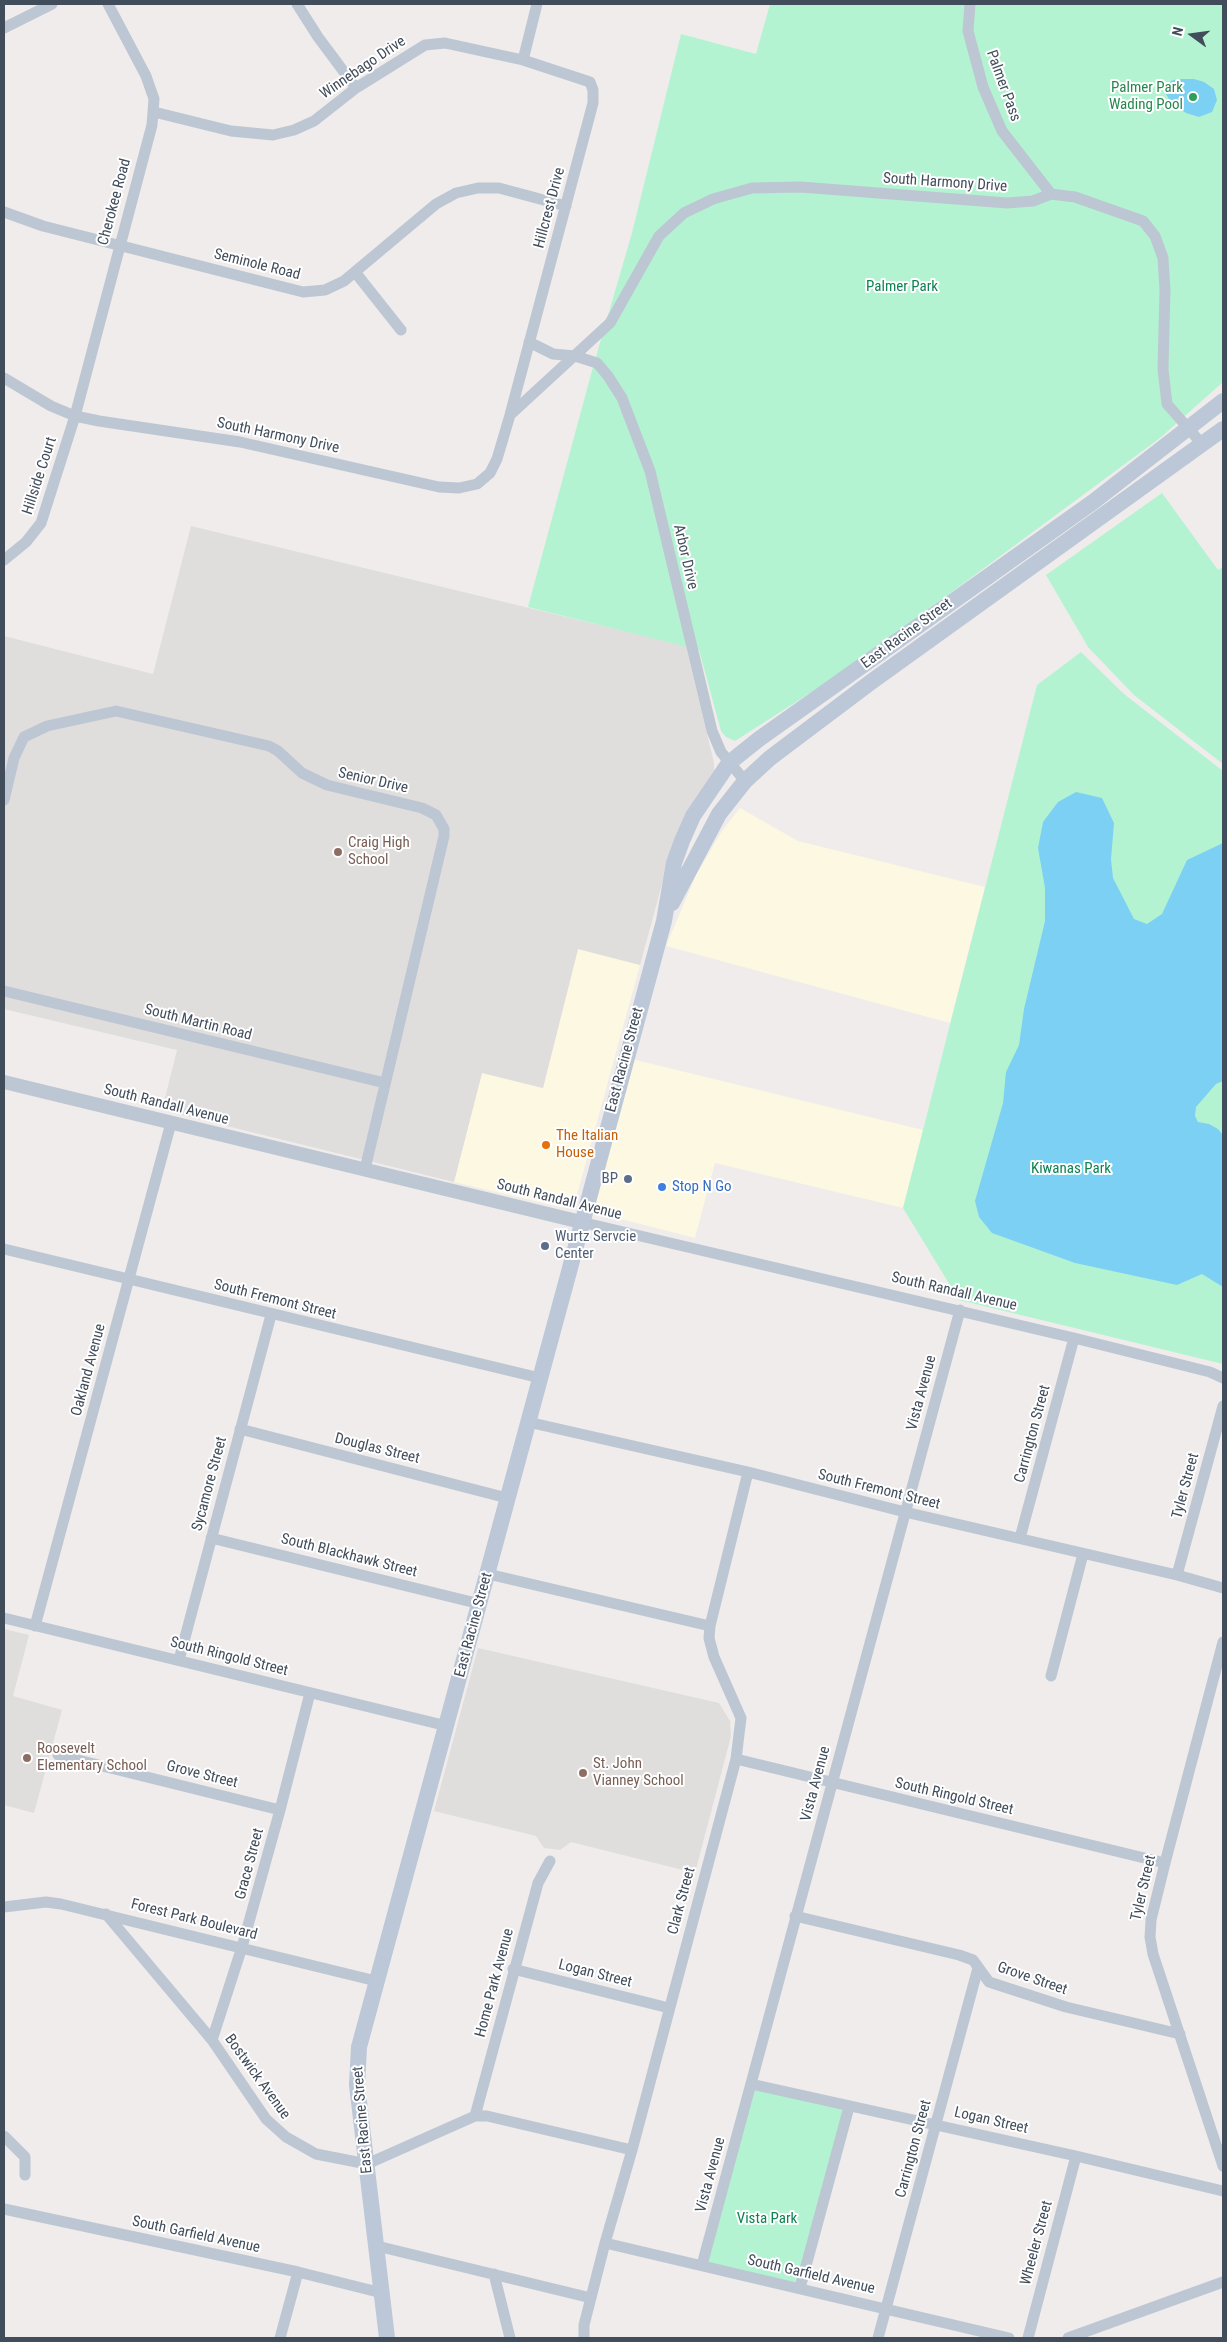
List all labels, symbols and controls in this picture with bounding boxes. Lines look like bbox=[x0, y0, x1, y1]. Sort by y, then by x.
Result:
north arrow bbox=[1167, 10, 1217, 60]
text: N bbox=[1169, 25, 1186, 37]
street label: Winnebago Drive bbox=[317, 33, 409, 103]
street label: Palmer Pass bbox=[982, 48, 1024, 124]
place label: Palmer Park Wading Pool bbox=[1109, 79, 1183, 114]
marker: Palmer Park Wading Pool bbox=[1187, 91, 1199, 103]
street label: Cherokee Road bbox=[95, 157, 135, 247]
street label: Hillcrest Drive bbox=[531, 166, 569, 250]
street label: South Harmony Drive bbox=[882, 170, 1008, 196]
street label: Seminole Road bbox=[212, 246, 302, 284]
park label: Palmer Park bbox=[866, 278, 938, 296]
street label: South Harmony Drive bbox=[215, 414, 341, 458]
street label: Hillside Court bbox=[19, 435, 61, 517]
street label: Arbor Drive bbox=[669, 523, 701, 591]
street label: East Racine Street bbox=[858, 595, 956, 673]
street label: Senior Drive bbox=[336, 764, 410, 798]
place label: Craig High School bbox=[348, 834, 410, 869]
marker: Craig High School bbox=[332, 846, 344, 858]
street label: South Martin Road bbox=[143, 1001, 253, 1045]
street label: East Racine Street bbox=[602, 1006, 648, 1114]
street label: South Randall Avenue bbox=[102, 1081, 230, 1129]
place label: The Italian House bbox=[556, 1127, 618, 1162]
marker: The Italian House bbox=[540, 1139, 552, 1151]
park label: Kiwanas Park bbox=[1031, 1160, 1111, 1178]
place label: BP bbox=[601, 1170, 618, 1188]
marker: BP bbox=[622, 1173, 634, 1185]
street label: South Randall Avenue bbox=[495, 1176, 623, 1224]
place label: Stop N Go bbox=[672, 1178, 732, 1196]
marker: Stop N Go bbox=[656, 1181, 668, 1193]
place label: Wurtz Servcie Center bbox=[555, 1228, 636, 1263]
marker: Wurtz Servcie Center bbox=[539, 1240, 551, 1252]
street label: South Randall Avenue bbox=[890, 1269, 1018, 1315]
street label: South Fremont Street bbox=[212, 1276, 338, 1324]
street label: Oakland Avenue bbox=[68, 1322, 110, 1418]
street label: Vista Avenue bbox=[903, 1354, 941, 1432]
street label: Carrington Street bbox=[1011, 1383, 1055, 1485]
street label: Douglas Street bbox=[333, 1430, 421, 1468]
street label: Sycamore Street bbox=[189, 1435, 231, 1533]
street label: Tyler Street bbox=[1169, 1451, 1203, 1521]
street label: South Fremont Street bbox=[816, 1466, 942, 1514]
street label: South Blackhawk Street bbox=[279, 1530, 419, 1582]
street label: East Racine Street bbox=[451, 1571, 497, 1679]
street label: South Ringold Street bbox=[168, 1634, 290, 1680]
place label: Roosevelt Elementary School bbox=[37, 1740, 147, 1775]
street label: Vista Avenue bbox=[797, 1745, 835, 1823]
marker: Roosevelt Elementary School bbox=[21, 1752, 33, 1764]
place label: St. John Vianney School bbox=[593, 1755, 684, 1790]
street label: Grove Street bbox=[165, 1757, 239, 1793]
marker: St. John Vianney School bbox=[577, 1767, 589, 1779]
street label: South Ringold Street bbox=[893, 1775, 1015, 1819]
street label: Grace Street bbox=[232, 1826, 268, 1902]
street label: Tyler Street bbox=[1128, 1853, 1160, 1923]
street label: Clark Street bbox=[664, 1865, 700, 1937]
street label: Forest Park Boulevard bbox=[129, 1896, 259, 1944]
street label: Home Park Avenue bbox=[472, 1927, 518, 2039]
street label: Logan Street bbox=[556, 1956, 634, 1992]
street label: Grove Street bbox=[995, 1959, 1069, 1999]
street label: Bostwick Avenue bbox=[220, 2031, 294, 2123]
street label: East Racine Street bbox=[349, 2066, 377, 2174]
street label: Carrington Street bbox=[892, 2098, 936, 2200]
street label: Logan Street bbox=[952, 2104, 1030, 2138]
street label: Vista Avenue bbox=[692, 2136, 730, 2214]
street label: Wheeler Street bbox=[1017, 2199, 1057, 2287]
park label: Vista Park bbox=[737, 2210, 797, 2228]
street label: South Garfield Avenue bbox=[130, 2213, 262, 2257]
street label: South Garfield Avenue bbox=[746, 2252, 876, 2298]

